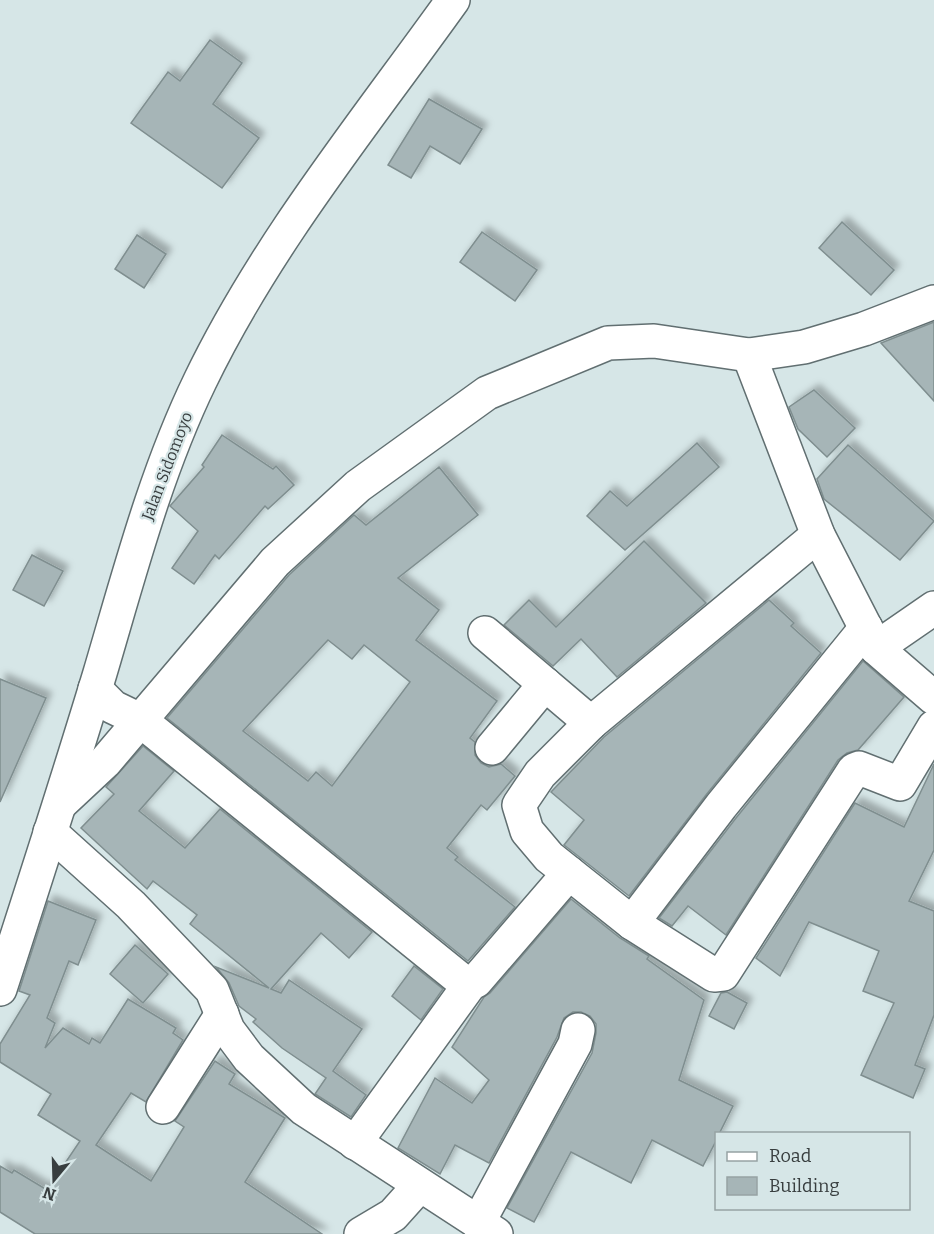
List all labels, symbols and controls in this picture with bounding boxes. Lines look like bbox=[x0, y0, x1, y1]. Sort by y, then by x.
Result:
street label: Jalan Sidomoyo bbox=[137, 409, 196, 524]
legend bbox=[715, 1132, 910, 1210]
text: Road bbox=[769, 1145, 812, 1167]
north arrow bbox=[24, 1150, 84, 1210]
text: Building bbox=[769, 1175, 840, 1197]
text: N bbox=[40, 1183, 58, 1205]

